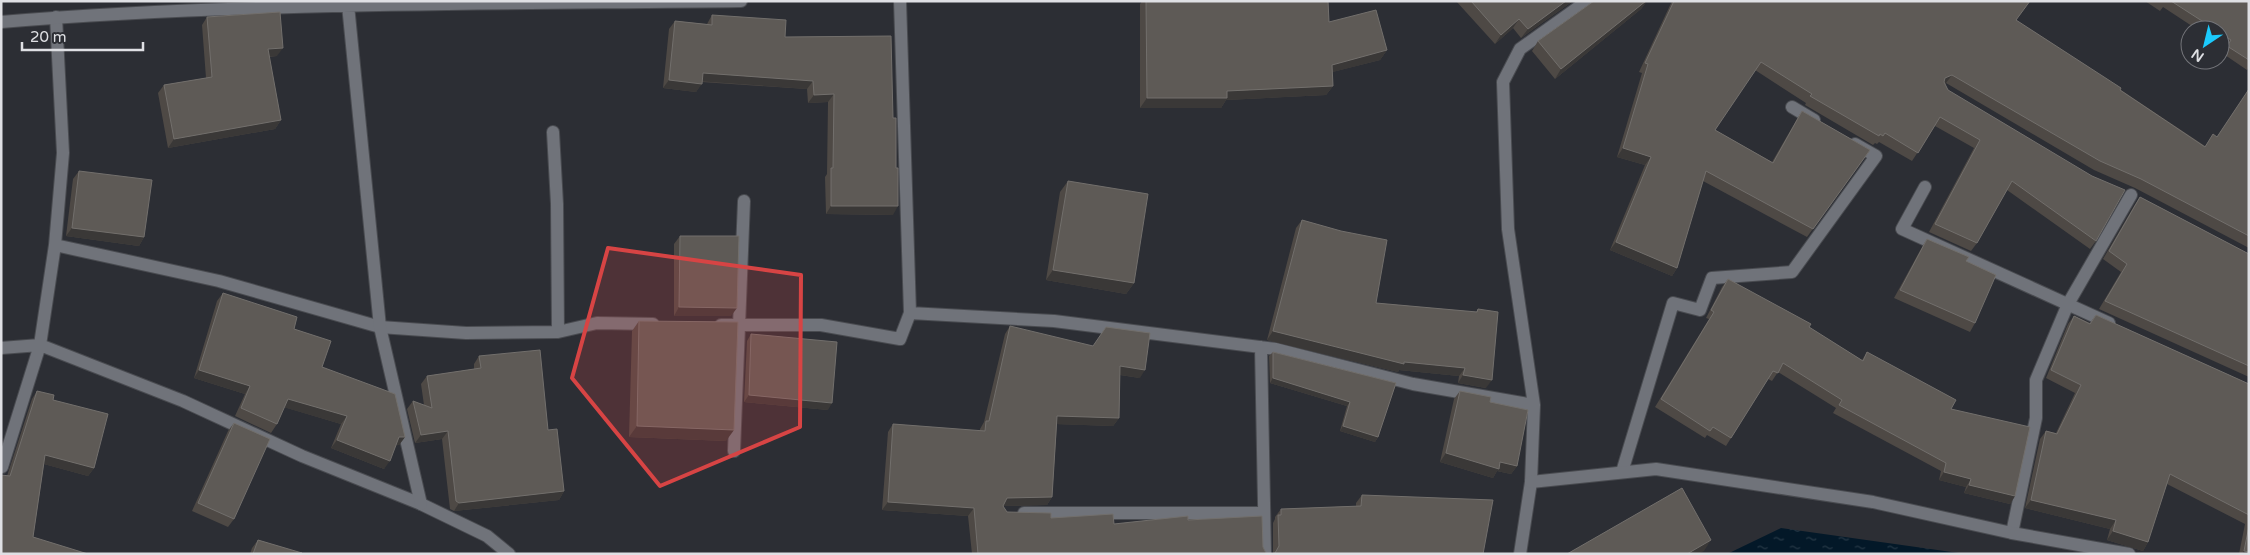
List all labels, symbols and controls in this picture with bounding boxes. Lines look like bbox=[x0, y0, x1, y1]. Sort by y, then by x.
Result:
scale bar bbox=[22, 20, 144, 52]
north arrow bbox=[2180, 20, 2230, 70]
text: 20 m bbox=[30, 28, 67, 46]
text: N bbox=[2188, 45, 2207, 65]

